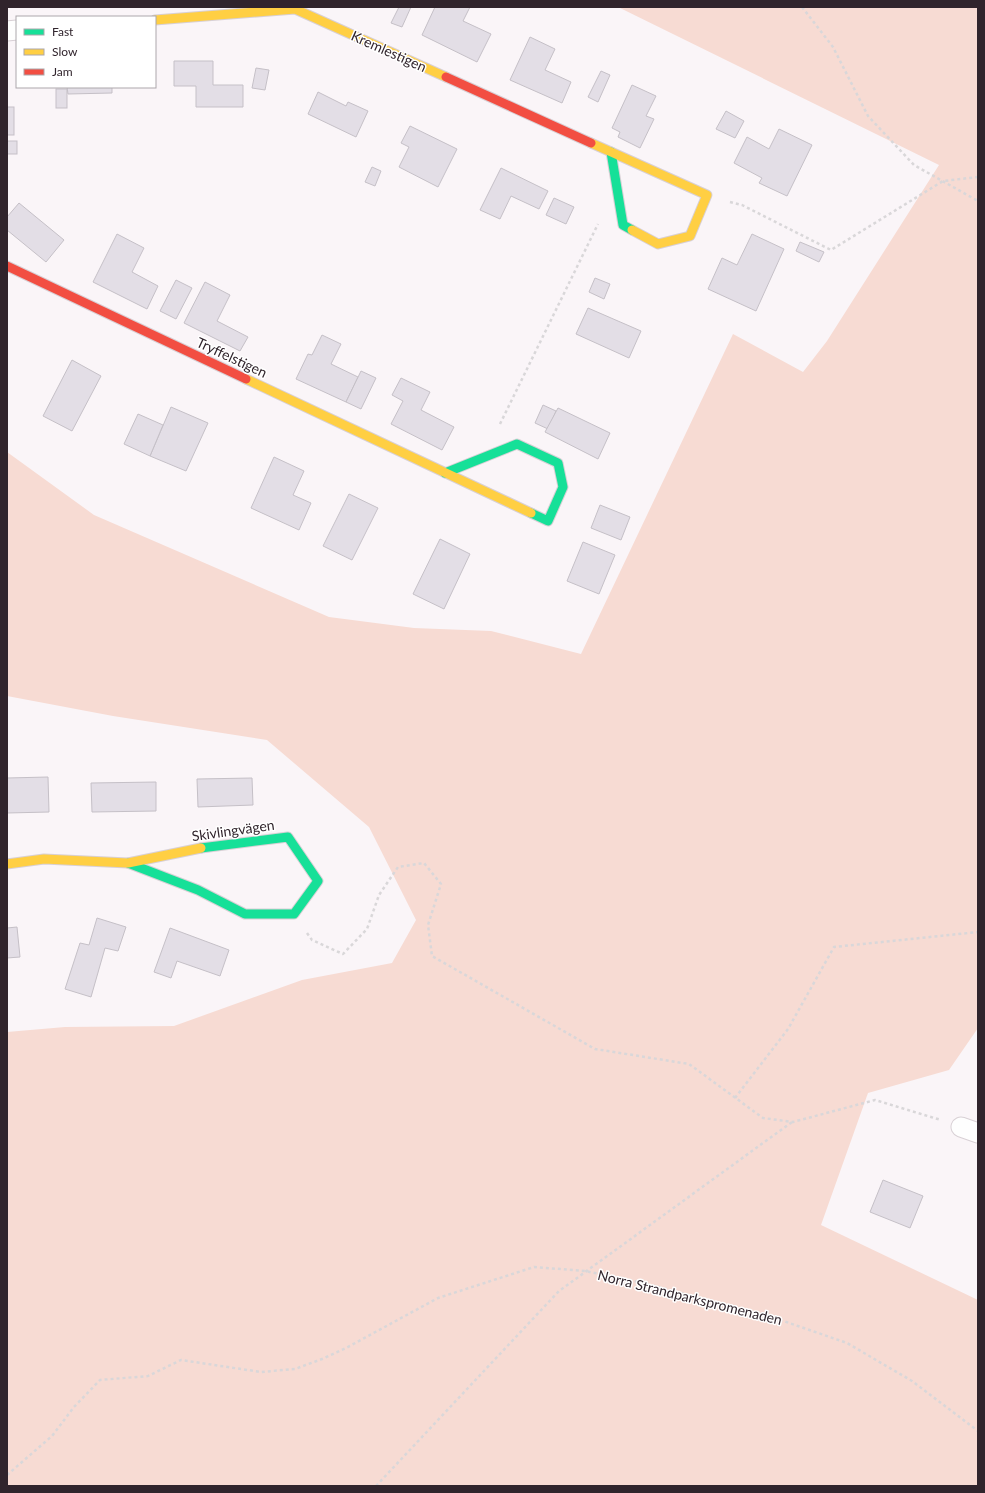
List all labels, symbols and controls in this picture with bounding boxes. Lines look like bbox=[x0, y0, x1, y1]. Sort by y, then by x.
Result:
legend bbox=[16, 16, 156, 88]
text: Fast bbox=[52, 24, 74, 39]
street label: Kremlestigen bbox=[349, 27, 429, 75]
text: Slow bbox=[52, 44, 78, 59]
text: Jam bbox=[52, 64, 73, 79]
street label: Tryffelstigen bbox=[194, 333, 270, 381]
street label: Skivlingvägen bbox=[191, 816, 275, 844]
street label: Norra Strandparkspromenaden bbox=[596, 1266, 784, 1328]

